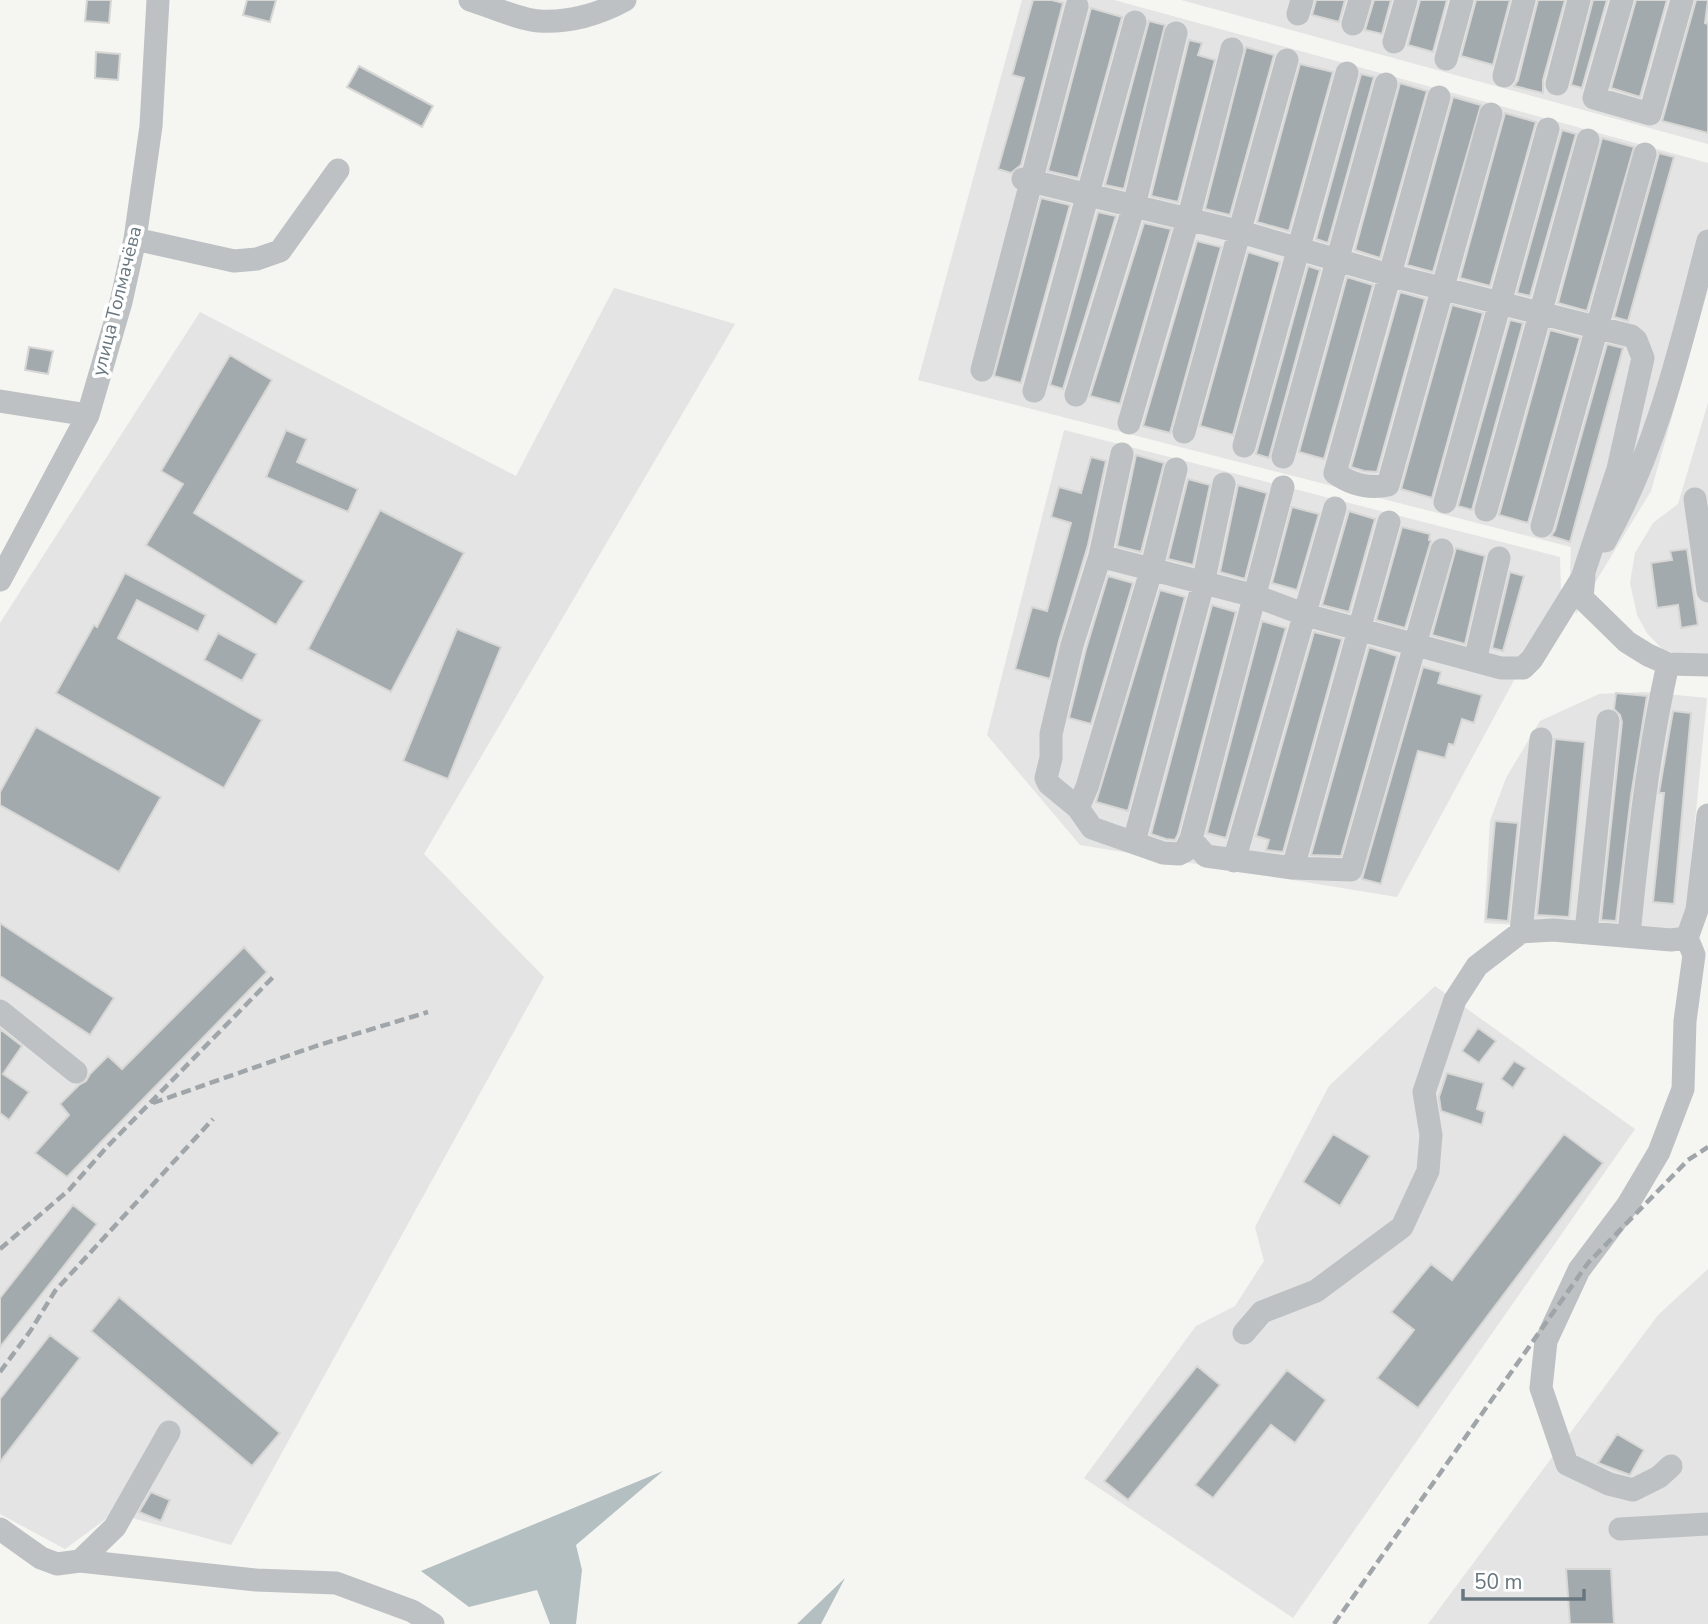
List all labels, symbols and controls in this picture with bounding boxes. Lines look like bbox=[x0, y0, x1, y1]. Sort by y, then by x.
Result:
street label: улица Толмачёва bbox=[86, 223, 148, 379]
scale bar bbox=[1463, 1558, 1584, 1602]
text: 50 m bbox=[1474, 1568, 1523, 1596]

